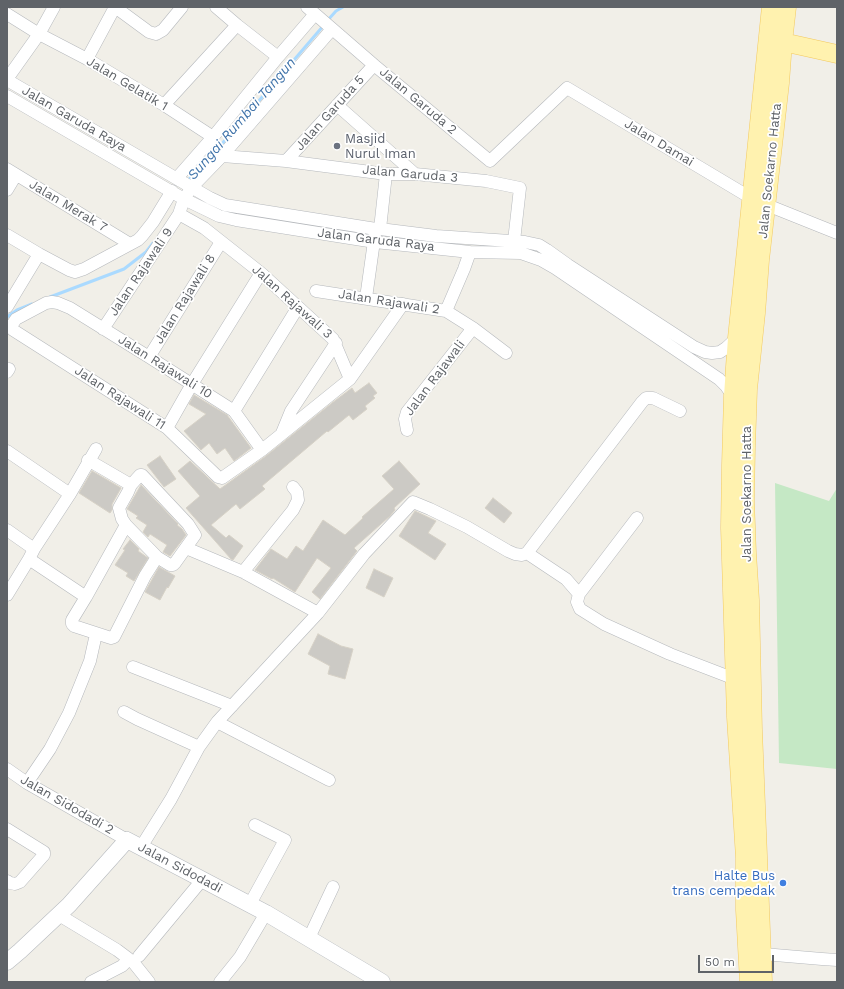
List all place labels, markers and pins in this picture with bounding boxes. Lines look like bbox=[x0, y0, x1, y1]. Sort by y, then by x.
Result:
place label: Masjid Nurul Iman bbox=[345, 131, 416, 162]
marker: Masjid Nurul Iman bbox=[332, 141, 342, 151]
place label: Halte Bus trans cempedak bbox=[672, 868, 775, 899]
marker: Halte Bus trans cempedak bbox=[778, 878, 788, 888]

